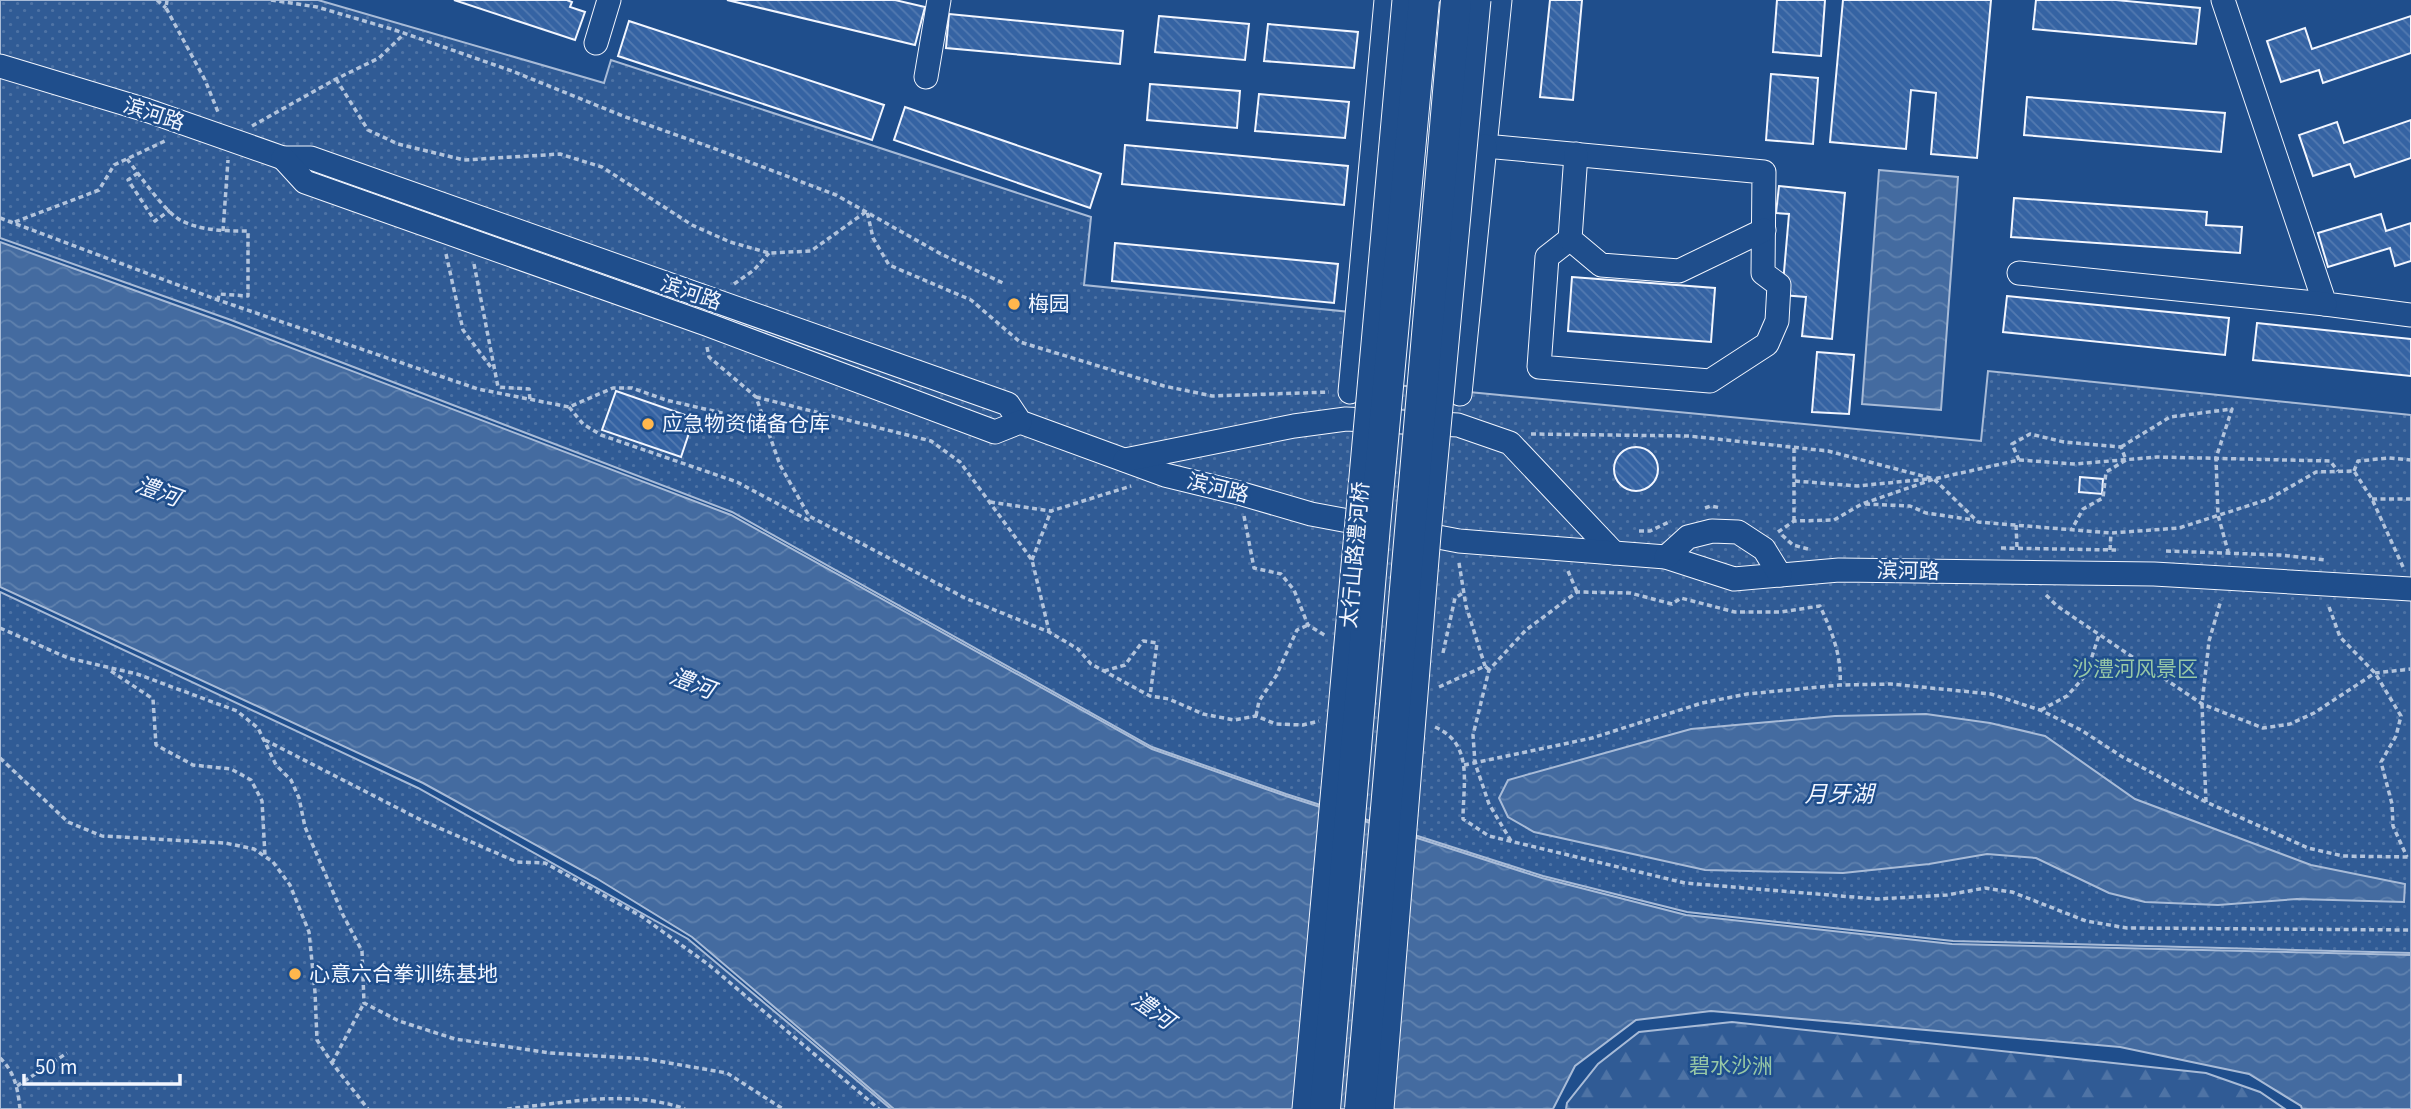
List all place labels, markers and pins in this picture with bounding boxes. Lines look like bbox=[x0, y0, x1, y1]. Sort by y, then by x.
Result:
place label: 梅园 bbox=[1028, 289, 1070, 319]
marker: 梅园 bbox=[1006, 296, 1022, 312]
place label: 应急物资储备仓库 bbox=[662, 409, 830, 439]
marker: 应急物资储备仓库 bbox=[640, 416, 656, 432]
place label: 心意六合拳训练基地 bbox=[309, 959, 498, 989]
marker: 心意六合拳训练基地 bbox=[287, 966, 303, 982]

